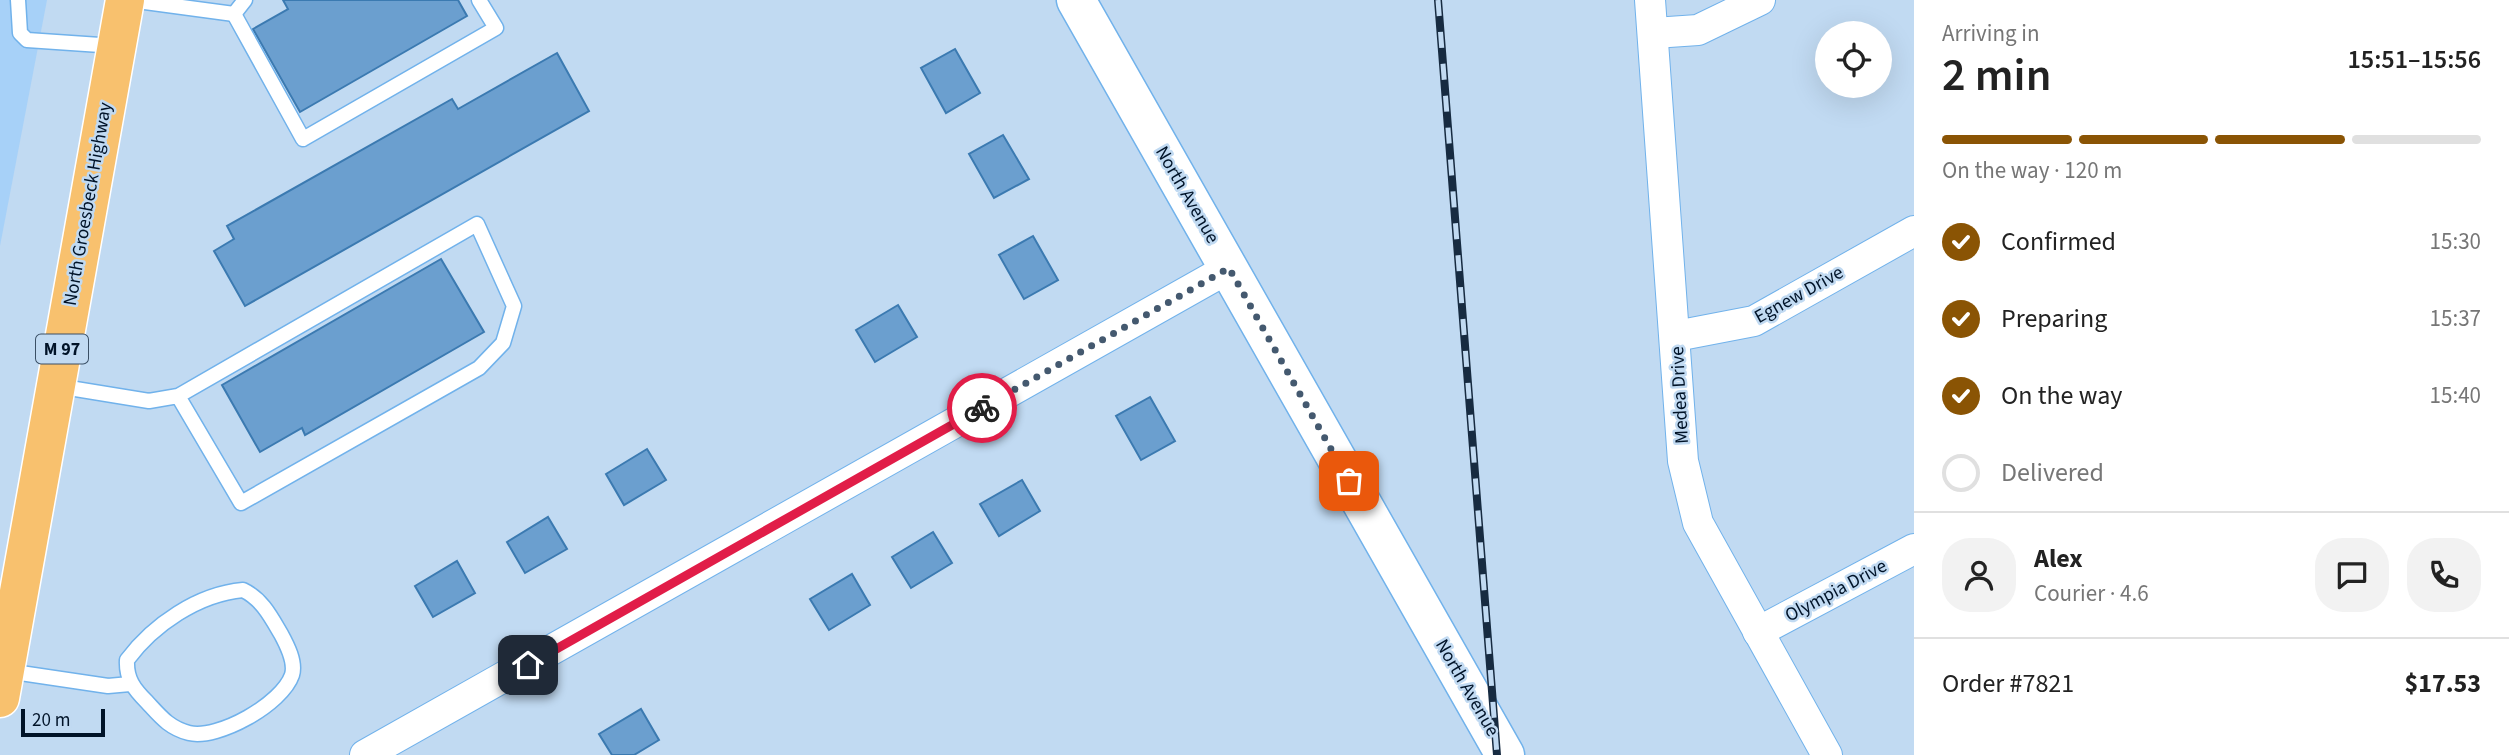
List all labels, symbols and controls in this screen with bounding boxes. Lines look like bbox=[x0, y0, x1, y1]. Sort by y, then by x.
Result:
text: Arriving in bbox=[1942, 17, 2040, 50]
map controls bbox=[1815, 21, 1892, 98]
button: locate bbox=[1815, 21, 1892, 98]
text: 15:51–15:56 bbox=[2348, 41, 2481, 78]
text: 2 min bbox=[1942, 43, 2051, 108]
street label: North Groesbeck Highway bbox=[57, 100, 119, 308]
street label: North Avenue bbox=[1148, 141, 1226, 249]
text: On the way · 120 m bbox=[1942, 154, 2122, 187]
icon: check bbox=[1942, 223, 1980, 261]
text: Confirmed bbox=[2001, 223, 2116, 260]
text: 15:30 bbox=[2430, 225, 2481, 258]
street label: Egnew Drive bbox=[1750, 259, 1848, 331]
icon: check bbox=[1942, 300, 1980, 338]
text: Preparing bbox=[2001, 300, 2107, 337]
text: 15:37 bbox=[2430, 302, 2481, 335]
road number: M 97 bbox=[36, 334, 88, 363]
street label: Medea Drive bbox=[1664, 346, 1696, 444]
courier bbox=[947, 373, 1017, 443]
icon: check bbox=[1942, 377, 1980, 415]
text: On the way bbox=[2001, 377, 2122, 414]
text: 15:40 bbox=[2430, 379, 2481, 412]
icon: bike bbox=[963, 389, 1001, 427]
pin bbox=[1319, 451, 1379, 511]
text: Delivered bbox=[2001, 454, 2104, 491]
icon: bag bbox=[1330, 462, 1368, 500]
button: person bbox=[1942, 538, 2016, 612]
button: chat bbox=[2315, 538, 2389, 612]
button: phone bbox=[2407, 538, 2481, 612]
text: Alex bbox=[2034, 540, 2083, 577]
street label: Olympia Drive bbox=[1780, 553, 1892, 629]
text: Courier · 4.6 bbox=[2034, 577, 2149, 610]
street label: North Avenue bbox=[1428, 634, 1506, 742]
pin bbox=[498, 635, 558, 695]
icon: home bbox=[509, 646, 547, 684]
text: Order #7821 bbox=[1942, 665, 2074, 702]
text: $17.53 bbox=[2405, 665, 2481, 702]
scale bar bbox=[21, 706, 105, 738]
text: 20 m bbox=[32, 707, 70, 734]

